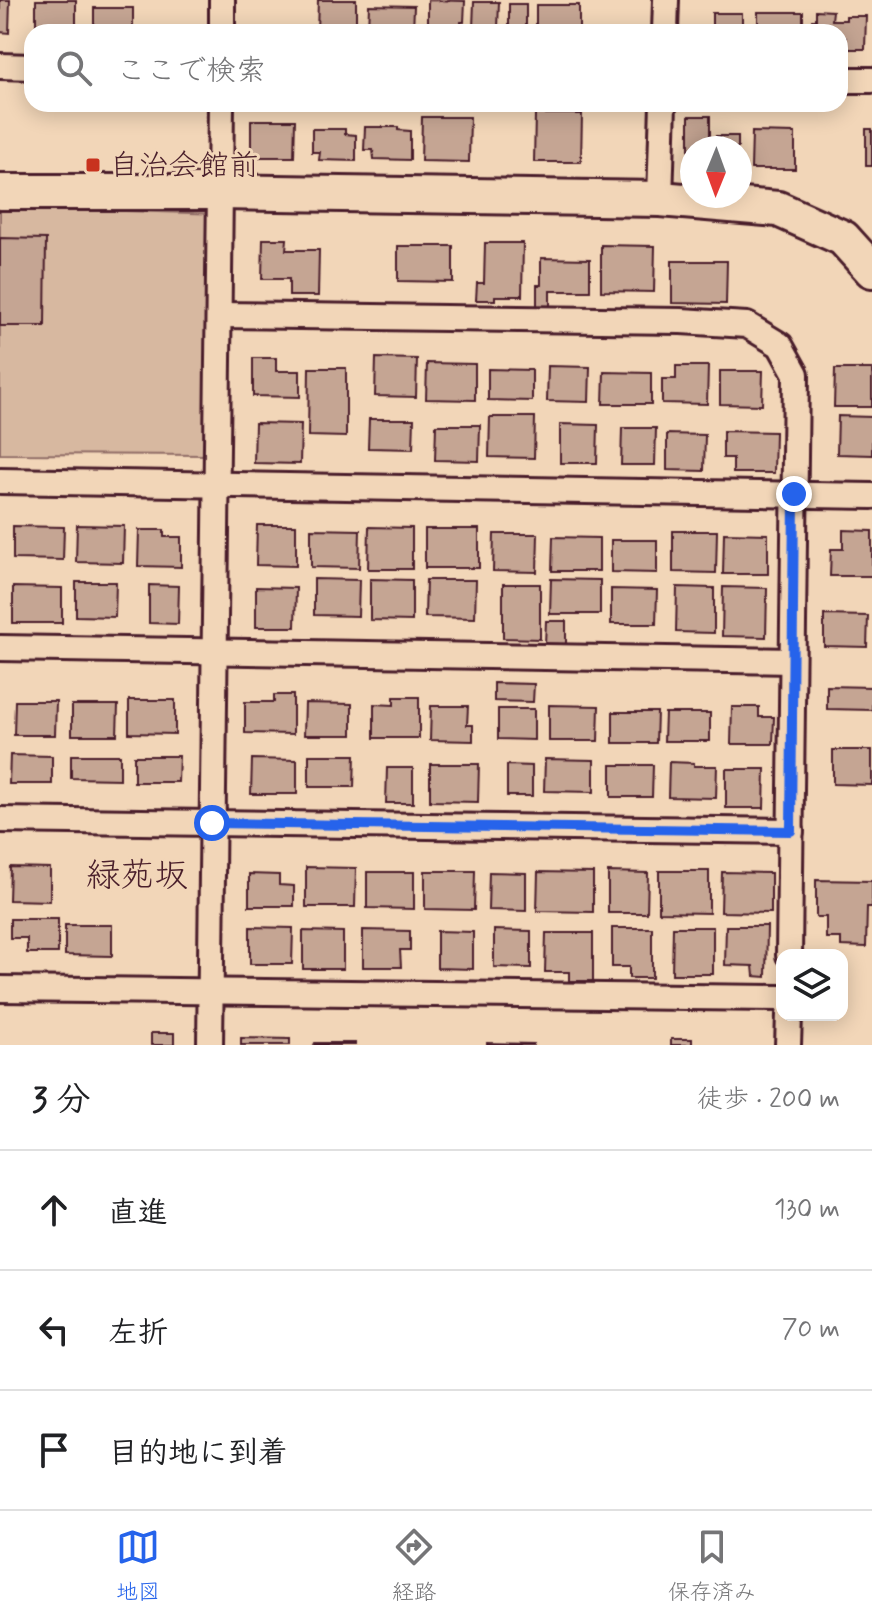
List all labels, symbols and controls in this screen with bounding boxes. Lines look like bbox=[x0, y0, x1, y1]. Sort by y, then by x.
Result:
search box bbox=[24, 24, 848, 112]
icon: search bbox=[52, 46, 96, 90]
text: ここで検索 bbox=[116, 52, 266, 91]
north arrow bbox=[680, 136, 752, 208]
place label: 自治会館前 bbox=[109, 147, 259, 186]
marker: 自治会館前 bbox=[84, 156, 102, 174]
route end bbox=[776, 476, 812, 512]
route start bbox=[194, 805, 230, 841]
district label: 緑苑坂 bbox=[86, 854, 188, 899]
map controls bbox=[776, 949, 848, 1021]
button: layers bbox=[776, 949, 848, 1021]
text: 3 分 bbox=[32, 1078, 91, 1123]
text: 徒歩 · 200 m bbox=[697, 1083, 840, 1117]
icon: ahead bbox=[32, 1188, 76, 1232]
text: 130 m bbox=[774, 1193, 840, 1227]
text: 直進 bbox=[108, 1194, 168, 1233]
icon: left bbox=[32, 1308, 76, 1352]
text: 70 m bbox=[782, 1313, 840, 1347]
text: 左折 bbox=[108, 1314, 168, 1353]
icon: arrive bbox=[32, 1428, 76, 1472]
text: 目的地に到着 bbox=[108, 1434, 288, 1473]
tab: 地図 bbox=[116, 1525, 160, 1607]
tab: 経路 bbox=[392, 1525, 436, 1607]
tab: 保存済み bbox=[668, 1525, 756, 1607]

